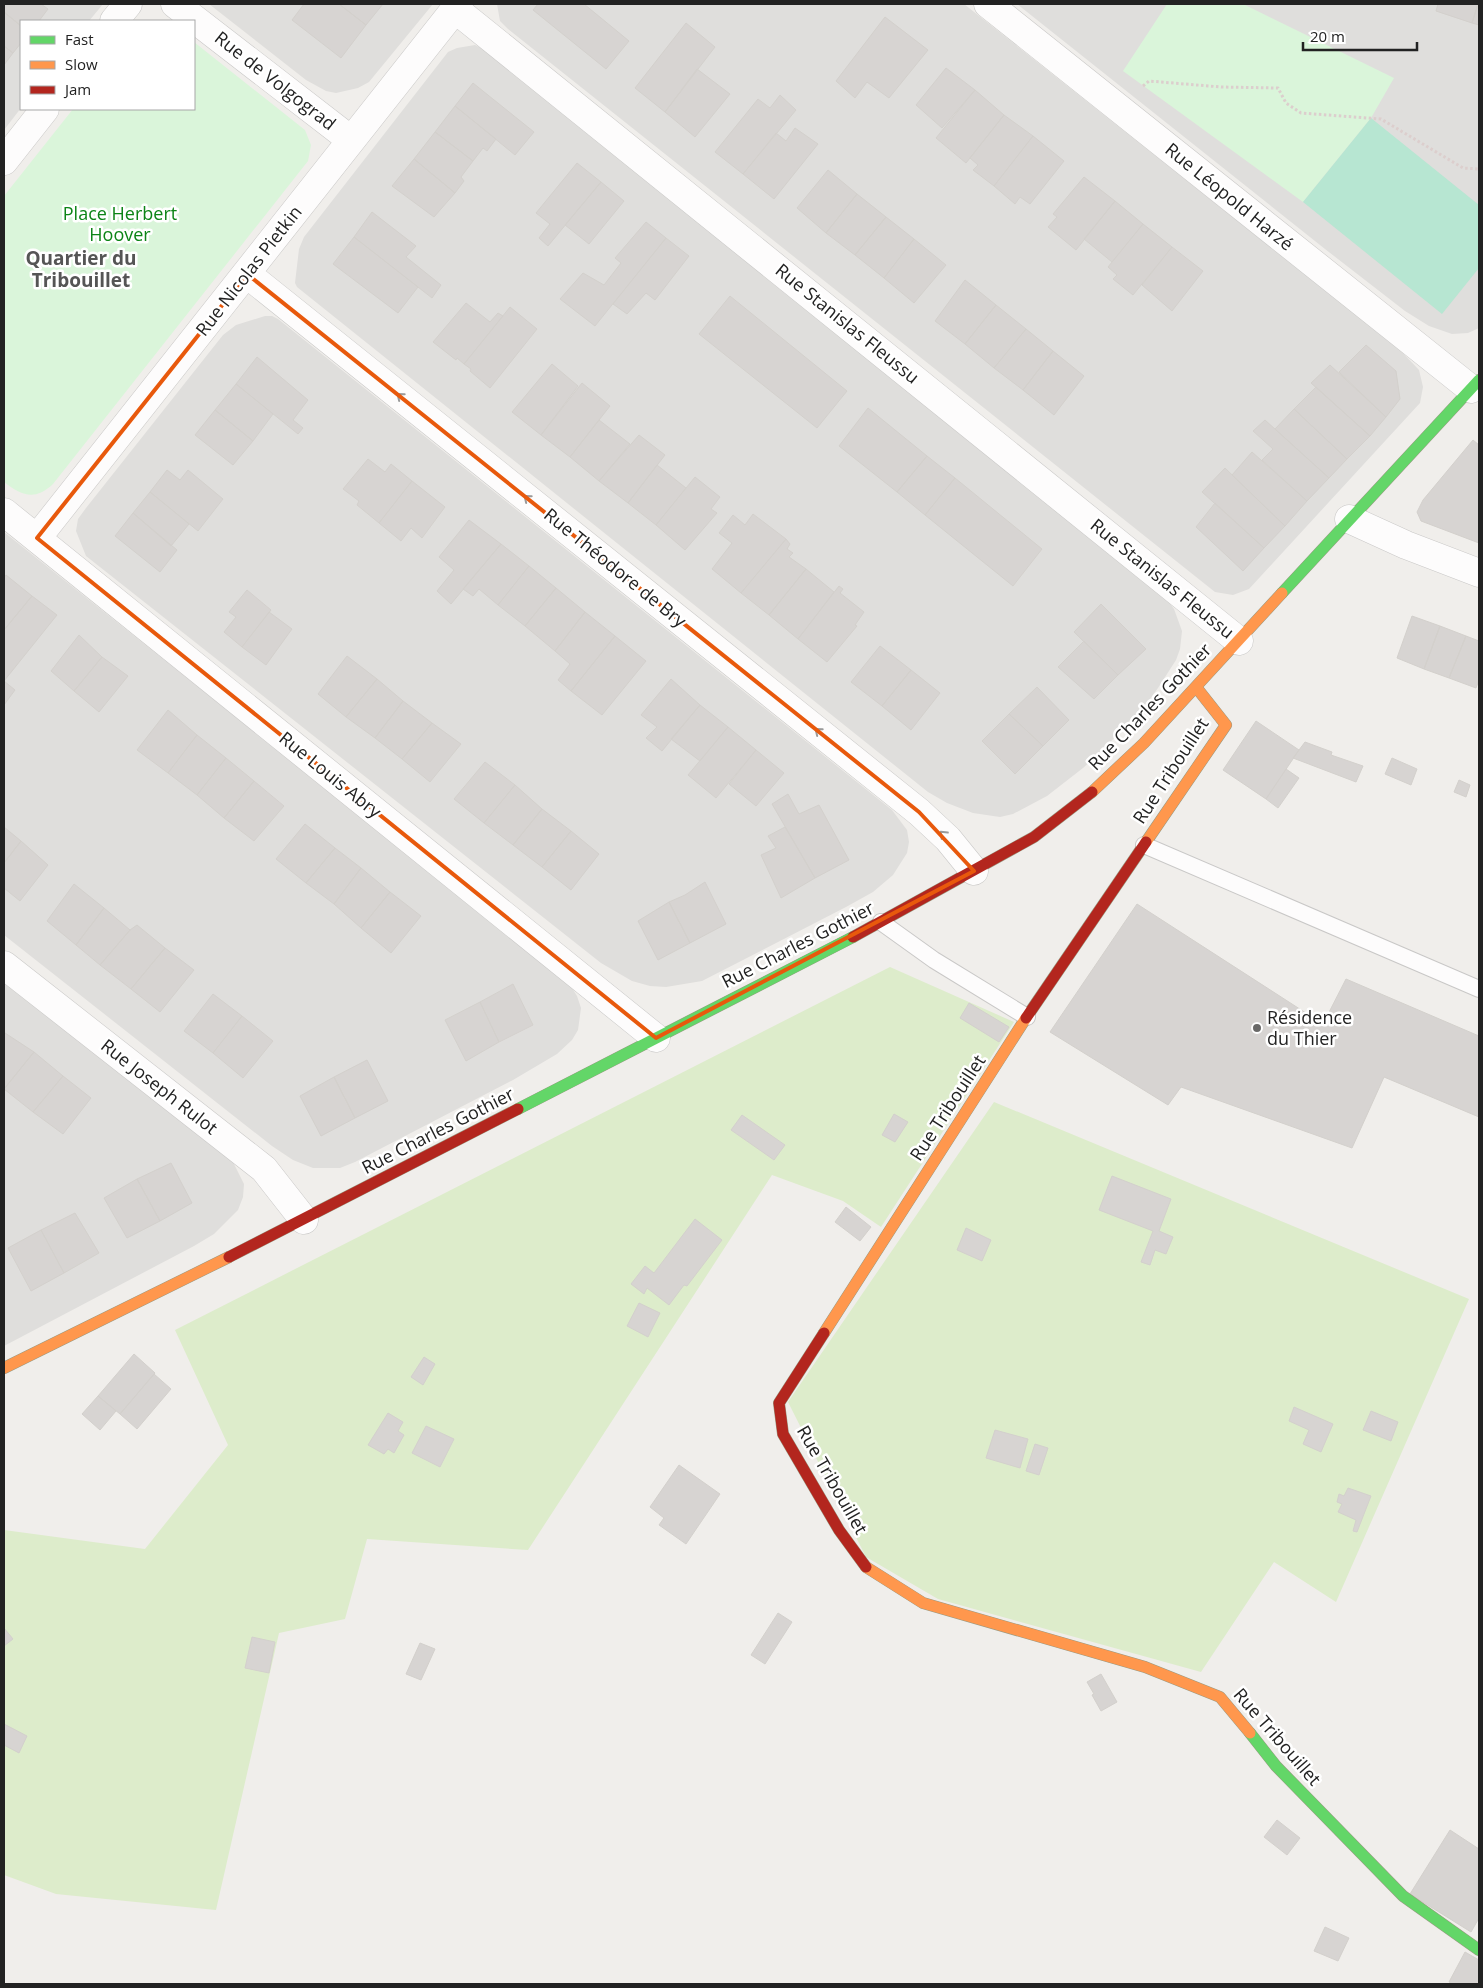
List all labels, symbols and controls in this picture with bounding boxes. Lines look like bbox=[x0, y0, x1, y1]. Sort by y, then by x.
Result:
legend bbox=[20, 20, 195, 110]
scale bar bbox=[1303, 20, 1417, 52]
street label: Rue de Volgograd bbox=[210, 25, 341, 135]
text: 20 m bbox=[1310, 26, 1345, 46]
text: Fast bbox=[65, 29, 94, 49]
text: Slow bbox=[65, 54, 98, 74]
text: Jam bbox=[63, 79, 91, 99]
street label: Rue Léopold Harzé bbox=[1160, 137, 1299, 255]
street label: Rue Nicolas Pietkin bbox=[190, 200, 307, 341]
park label: Place Herbert Hoover bbox=[63, 201, 177, 246]
district label: Quartier du Tribouillet bbox=[25, 245, 137, 293]
street label: Rue Stanislas Fleussu bbox=[771, 258, 924, 389]
one-way arrow bbox=[397, 394, 406, 402]
one-way arrow bbox=[524, 495, 533, 503]
street label: Rue Théodore de Bry bbox=[539, 502, 693, 633]
street label: Rue Stanislas Fleussu bbox=[1086, 513, 1239, 644]
street label: Rue Charles Gothier bbox=[1082, 637, 1217, 775]
street label: Rue Tribouillet bbox=[1127, 713, 1213, 828]
street label: Rue Louis Abry bbox=[275, 726, 387, 823]
one-way arrow bbox=[814, 727, 823, 736]
one-way arrow bbox=[939, 831, 948, 840]
street label: Rue Charles Gothier bbox=[717, 895, 878, 993]
place label: Résidence du Thier bbox=[1267, 1005, 1352, 1050]
marker: Résidence du Thier bbox=[1251, 1022, 1263, 1034]
street label: Rue Joseph Rulot bbox=[96, 1033, 223, 1139]
street label: Rue Tribouillet bbox=[904, 1050, 990, 1165]
street label: Rue Charles Gothier bbox=[357, 1081, 518, 1179]
street label: Rue Tribouillet bbox=[792, 1421, 874, 1538]
street label: Rue Tribouillet bbox=[1229, 1683, 1327, 1790]

